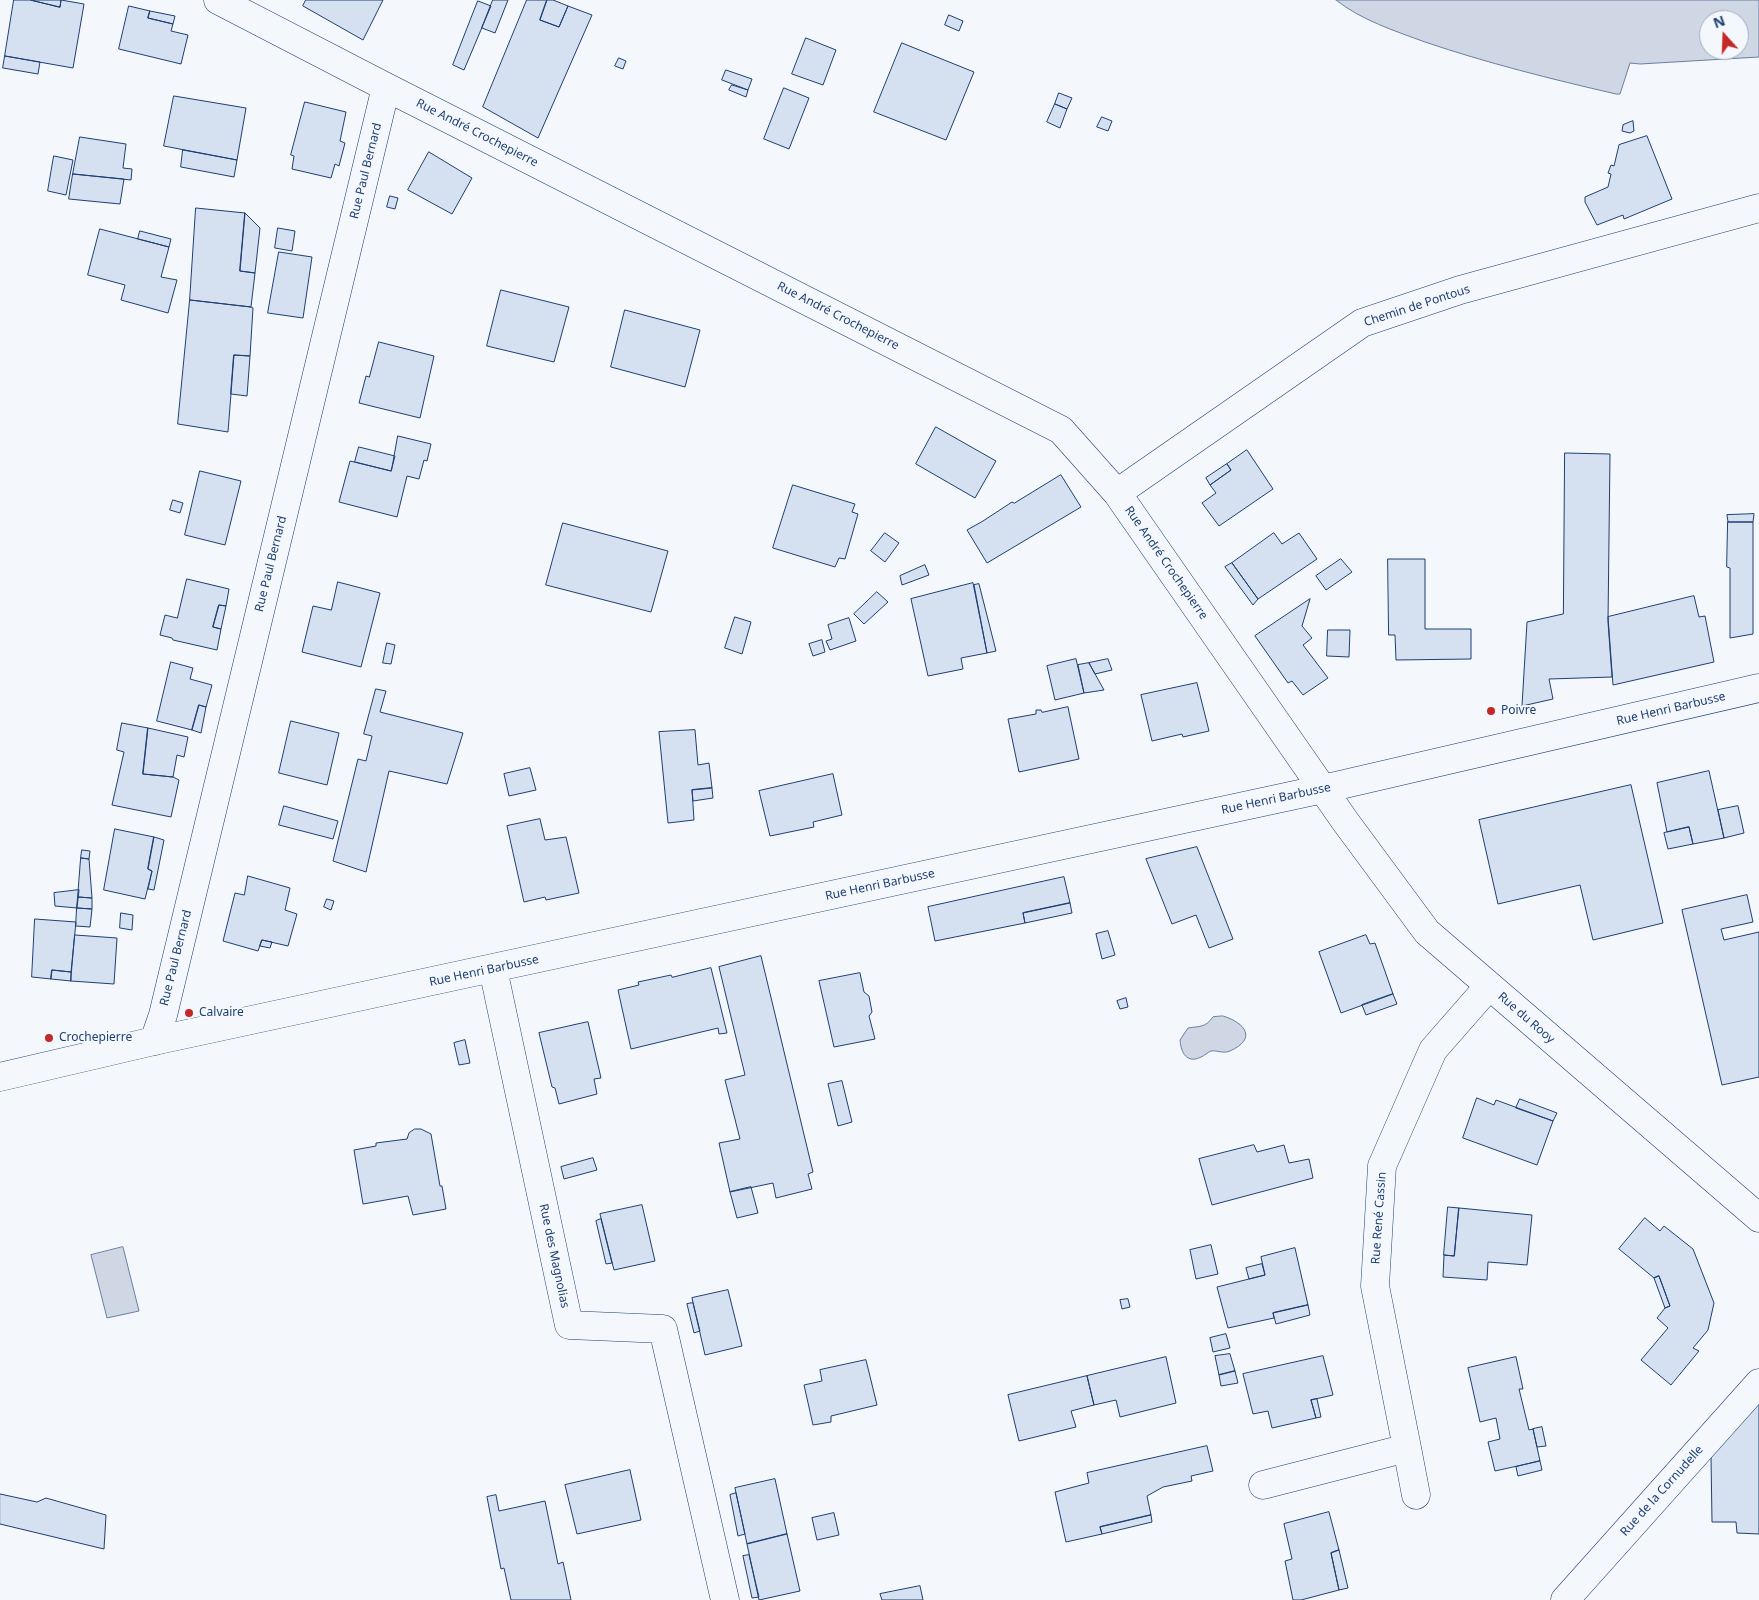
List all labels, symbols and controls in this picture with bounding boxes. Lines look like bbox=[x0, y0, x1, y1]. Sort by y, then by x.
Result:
north arrow bbox=[1699, 10, 1749, 60]
text: N bbox=[1710, 11, 1728, 32]
street label: Rue André Crochepierre bbox=[414, 96, 540, 170]
street label: Rue Paul Bernard bbox=[347, 122, 385, 220]
street label: Rue André Crochepierre bbox=[775, 279, 901, 353]
street label: Chemin de Pontous bbox=[1362, 282, 1472, 330]
street label: Rue André Crochepierre bbox=[1121, 504, 1211, 622]
street label: Rue Paul Bernard bbox=[252, 515, 290, 613]
street label: Rue Henri Barbusse bbox=[1615, 689, 1727, 729]
place label: Poivre bbox=[1501, 704, 1536, 718]
marker: Poivre bbox=[1485, 705, 1497, 717]
street label: Rue Henri Barbusse bbox=[1220, 780, 1332, 818]
street label: Rue Henri Barbusse bbox=[824, 866, 936, 904]
street label: Rue Paul Bernard bbox=[157, 909, 195, 1007]
street label: Rue Henri Barbusse bbox=[428, 952, 540, 990]
street label: Rue du Rooy bbox=[1495, 989, 1557, 1047]
place label: Calvaire bbox=[199, 1006, 244, 1020]
marker: Calvaire bbox=[183, 1007, 195, 1019]
place label: Crochepierre bbox=[59, 1031, 132, 1045]
marker: Crochepierre bbox=[43, 1032, 55, 1044]
street label: Rue René Cassin bbox=[1369, 1171, 1389, 1265]
street label: Rue des Magnolias bbox=[536, 1203, 572, 1309]
street label: Rue de la Cornudelle bbox=[1618, 1443, 1706, 1539]

